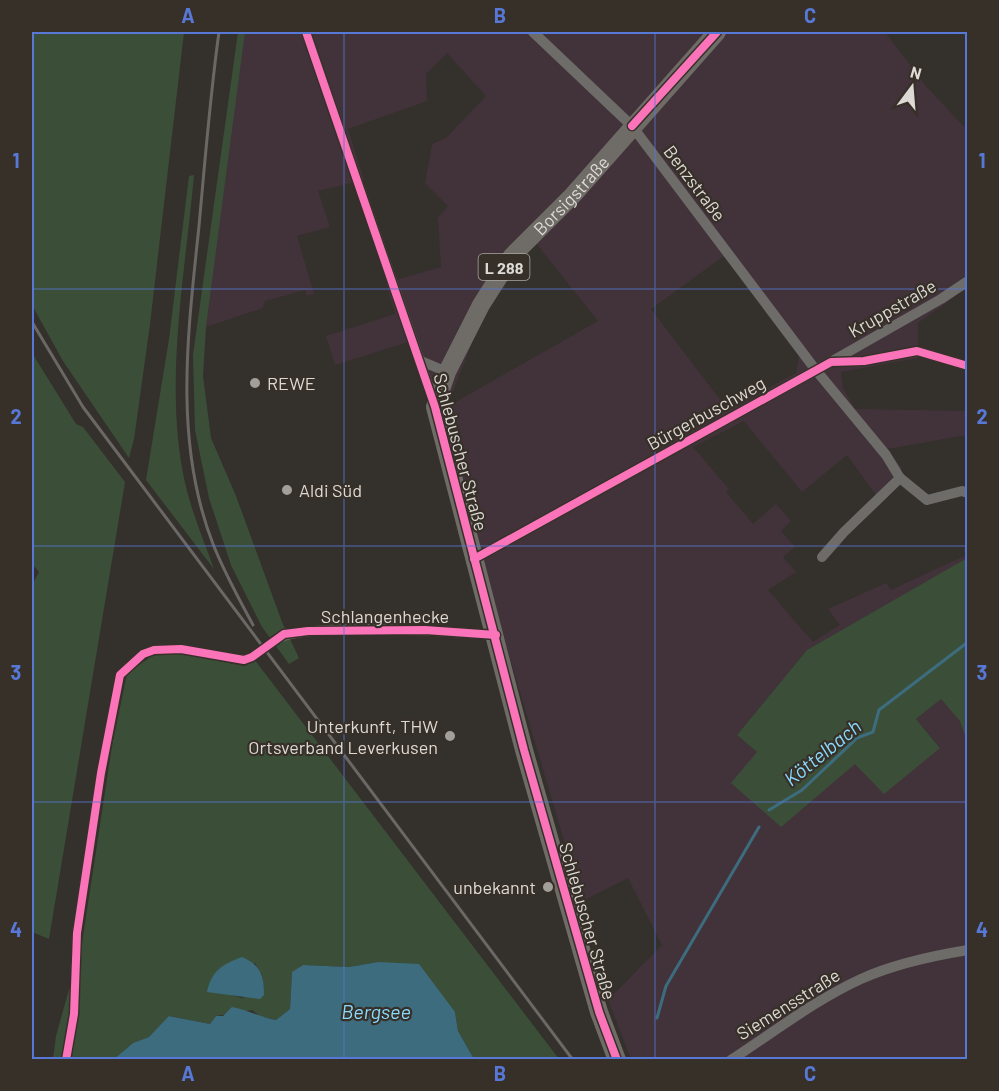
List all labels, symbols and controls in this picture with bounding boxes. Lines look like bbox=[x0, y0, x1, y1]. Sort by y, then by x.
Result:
text: A bbox=[181, 3, 195, 27]
text: B bbox=[494, 3, 506, 27]
text: C bbox=[804, 3, 816, 27]
north arrow bbox=[882, 57, 942, 117]
text: N bbox=[909, 62, 924, 83]
street label: Benzstraße bbox=[659, 141, 731, 225]
text: 1 bbox=[12, 148, 20, 172]
text: 1 bbox=[978, 148, 986, 172]
street label: Borsigstraße bbox=[528, 151, 614, 240]
road number: L 288 bbox=[478, 254, 530, 280]
street label: Kruppstraße bbox=[844, 274, 940, 342]
street label: Schlebuscher Straße bbox=[429, 371, 493, 533]
street label: Bürgerbuschweg bbox=[643, 371, 769, 455]
place label: REWE bbox=[267, 372, 316, 394]
marker: REWE bbox=[248, 376, 262, 390]
text: 2 bbox=[10, 404, 22, 428]
text: 2 bbox=[976, 404, 988, 428]
place label: Aldi Süd bbox=[299, 479, 362, 501]
marker: Aldi Süd bbox=[280, 483, 294, 497]
street label: Schlangenhecke bbox=[321, 605, 449, 627]
text: 3 bbox=[11, 660, 21, 684]
text: 3 bbox=[977, 660, 987, 684]
water label: Köttelbach bbox=[779, 714, 865, 790]
place label: Unterkunft, THW Ortsverband Leverkusen bbox=[248, 715, 438, 758]
marker: Unterkunft, THW Ortsverband Leverkusen bbox=[443, 729, 457, 743]
street label: Schlebuscher Straße bbox=[555, 840, 621, 1002]
place label: unbekannt bbox=[453, 876, 536, 898]
marker: unbekannt bbox=[541, 880, 555, 894]
text: 4 bbox=[10, 917, 22, 941]
text: 4 bbox=[976, 917, 988, 941]
street label: Siemensstraße bbox=[732, 963, 844, 1045]
water label: Bergsee bbox=[341, 999, 411, 1023]
text: A bbox=[181, 1061, 195, 1085]
text: B bbox=[494, 1061, 506, 1085]
text: C bbox=[804, 1061, 816, 1085]

